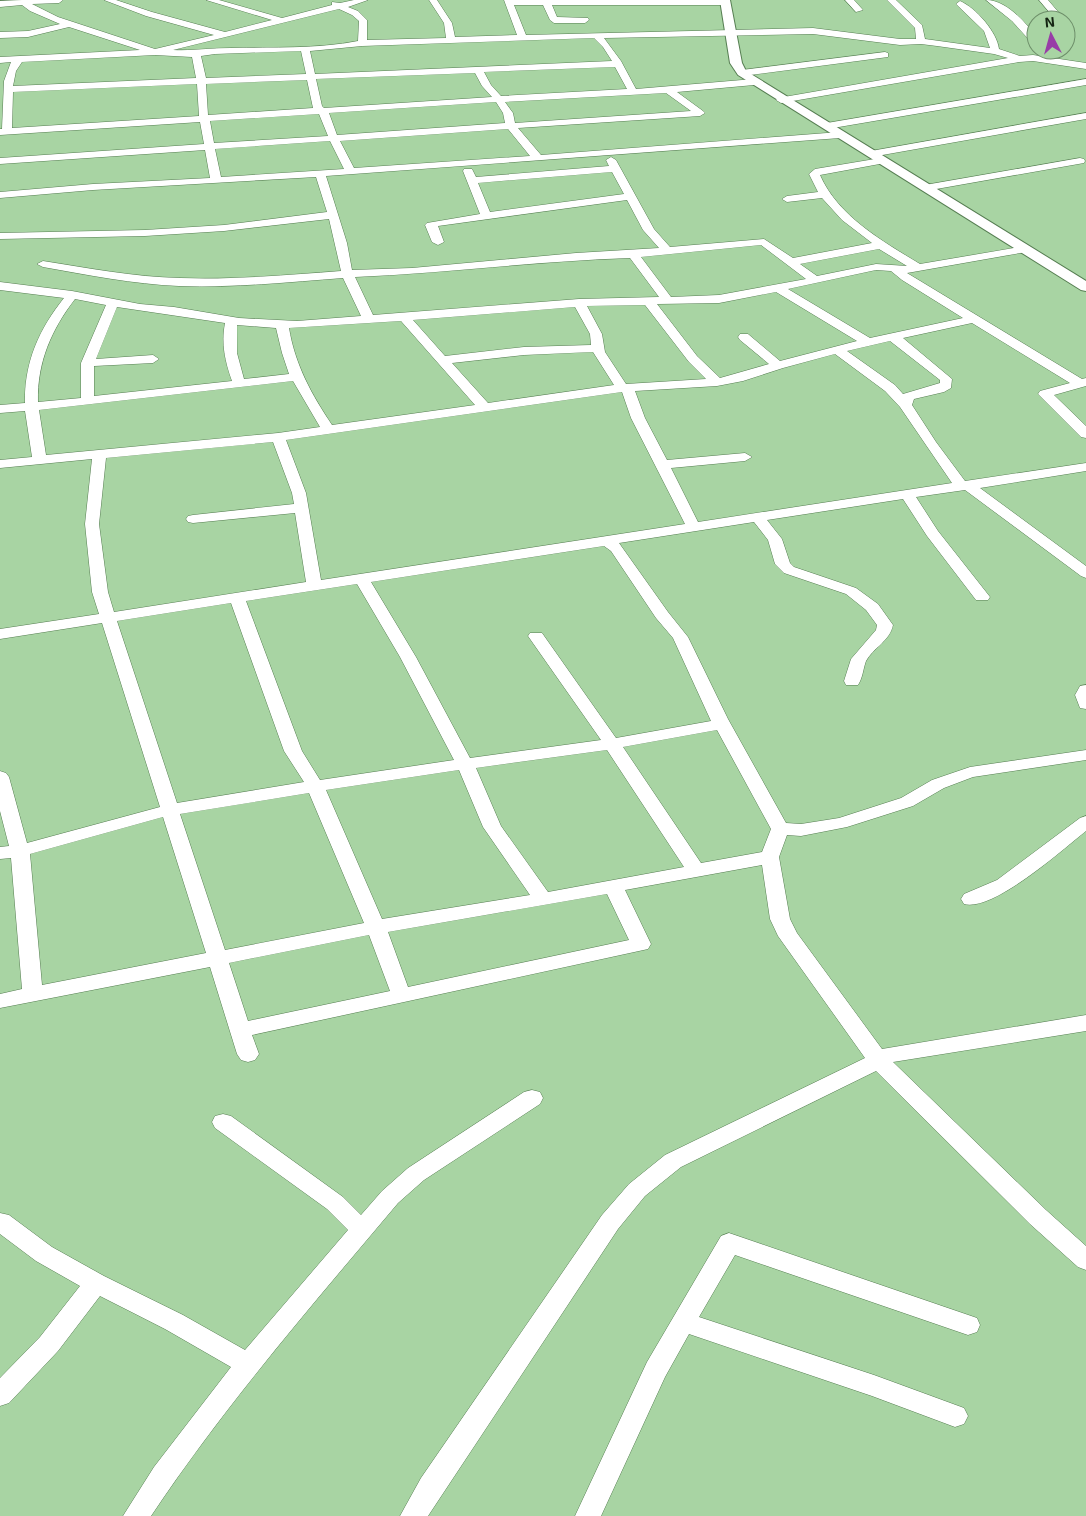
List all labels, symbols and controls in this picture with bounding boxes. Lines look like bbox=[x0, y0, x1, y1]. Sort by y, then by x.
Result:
north arrow bbox=[1026, 10, 1076, 60]
text: N bbox=[1044, 13, 1056, 31]

